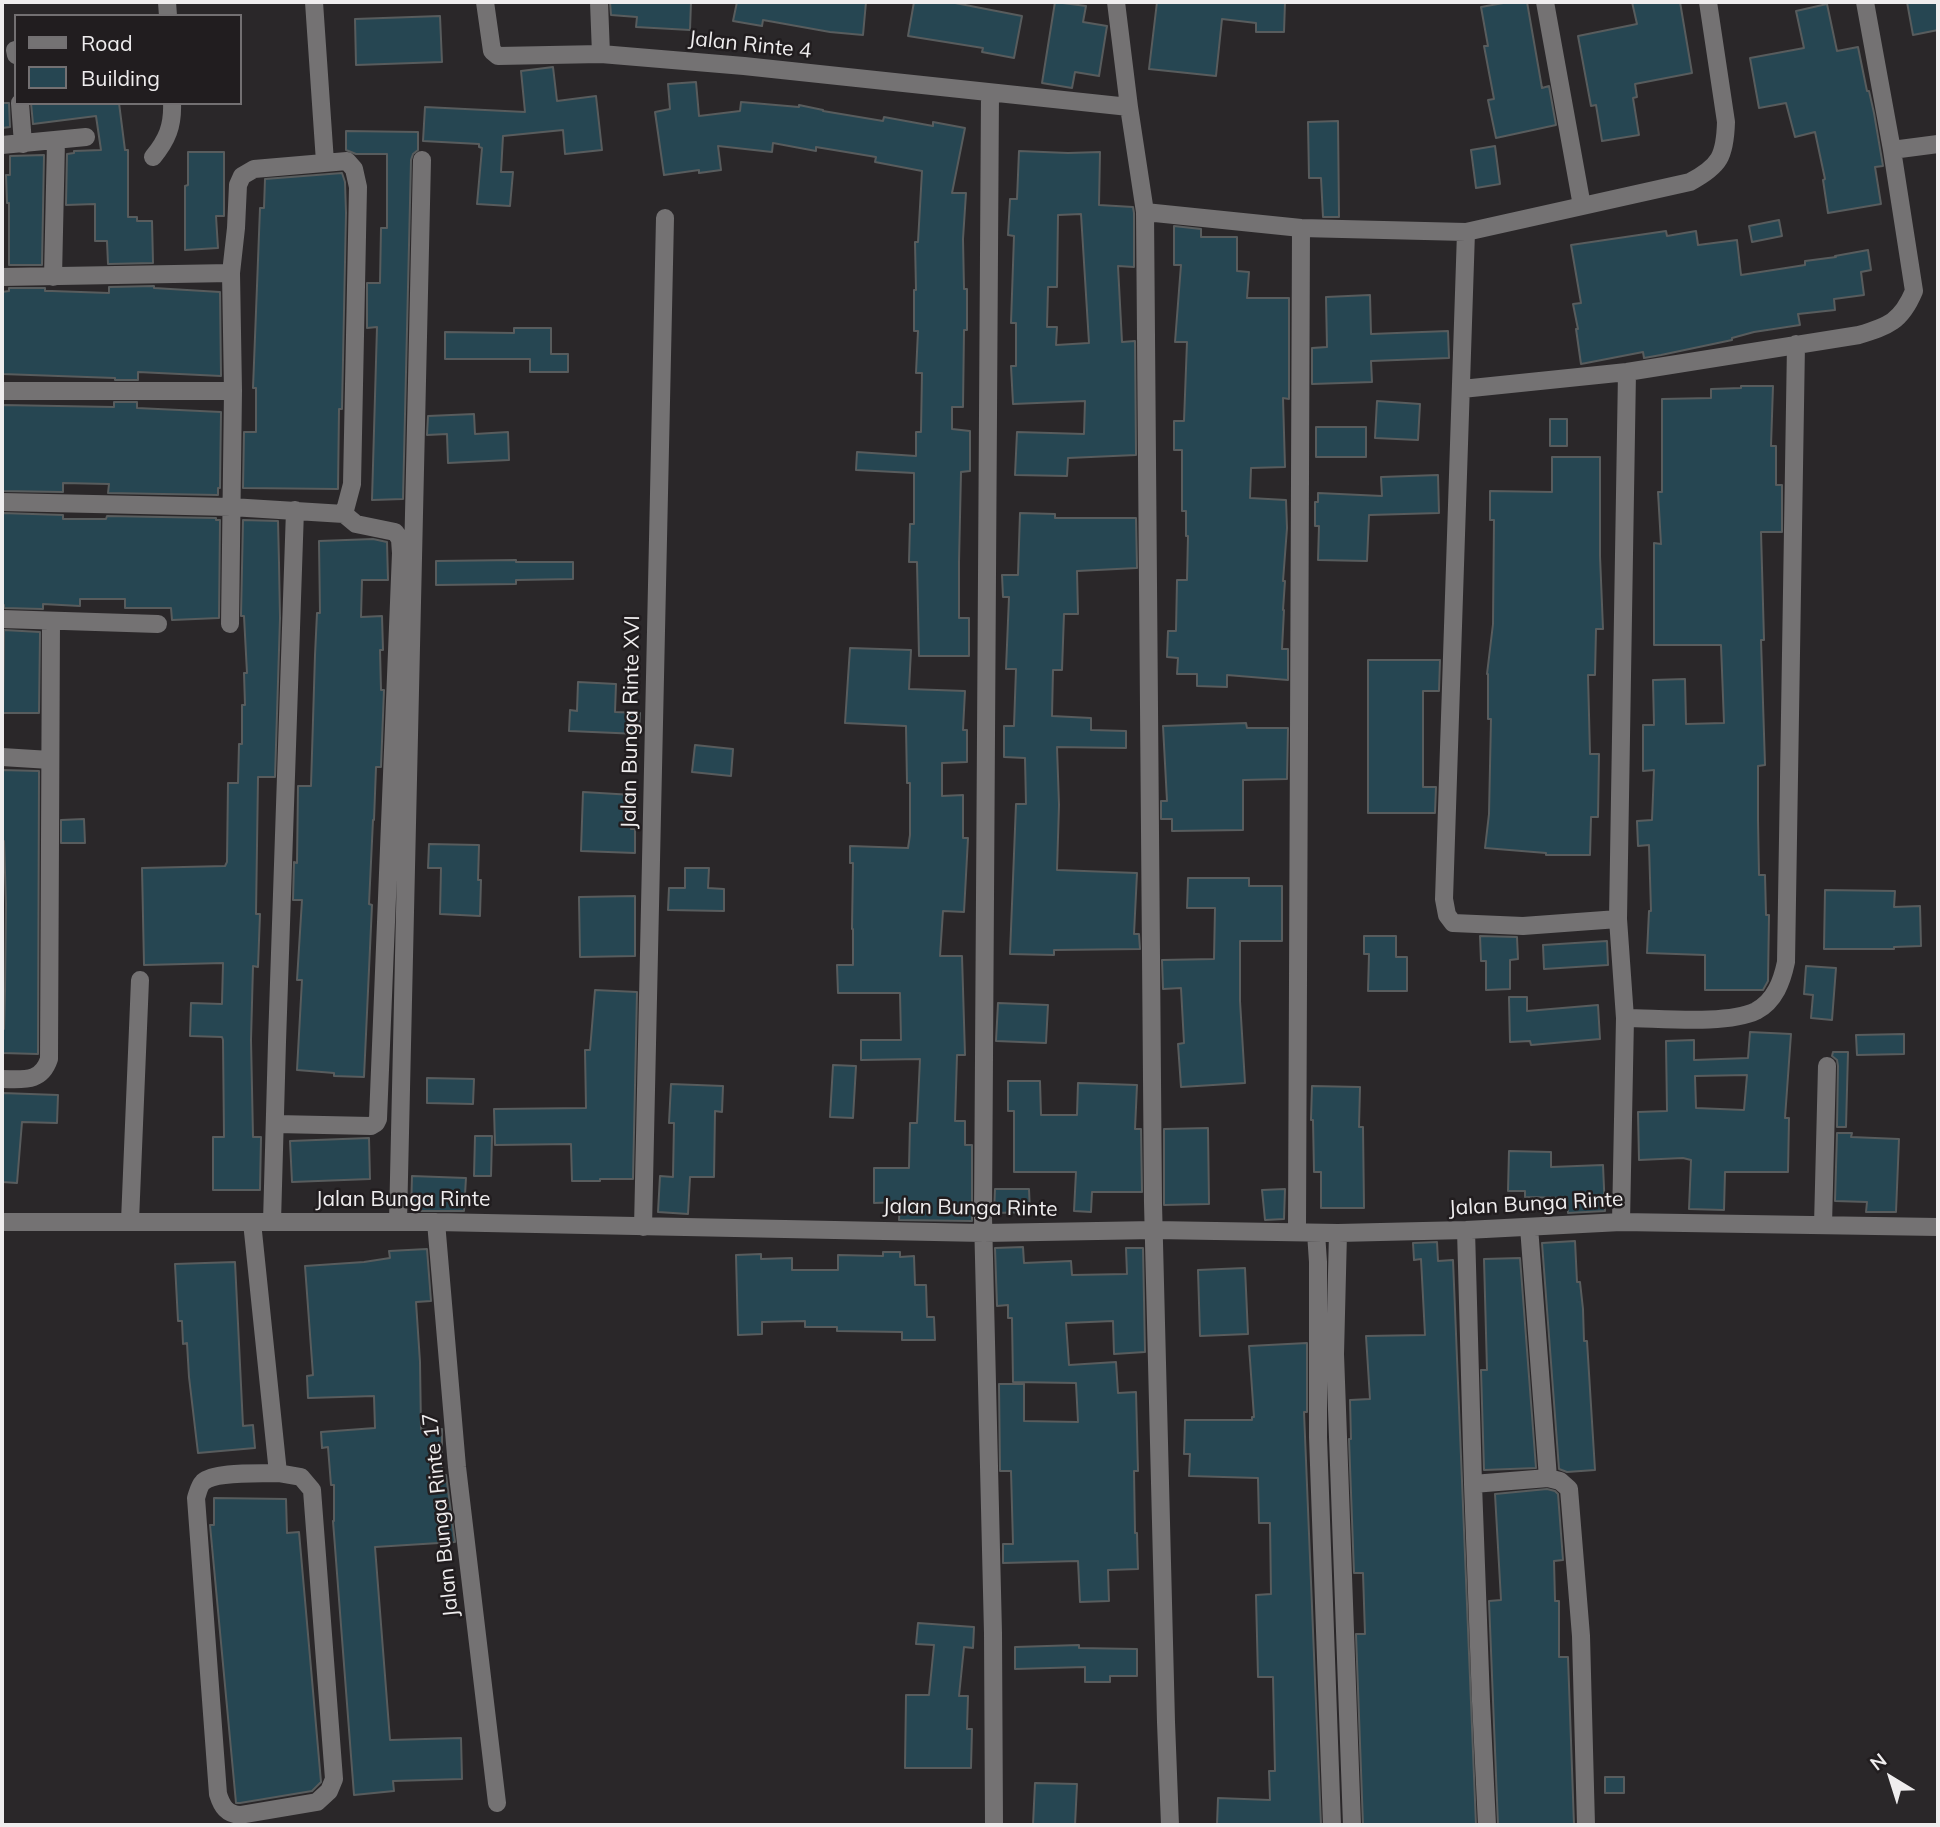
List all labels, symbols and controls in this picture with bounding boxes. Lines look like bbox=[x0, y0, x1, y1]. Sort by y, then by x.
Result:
legend bbox=[14, 14, 242, 105]
street label: Jalan Rinte 4 bbox=[687, 26, 813, 64]
text: Road bbox=[81, 30, 132, 56]
text: Building bbox=[81, 65, 160, 91]
street label: Jalan Bunga Rinte XVI bbox=[617, 615, 645, 829]
street label: Jalan Bunga Rinte bbox=[316, 1187, 490, 1213]
street label: Jalan Bunga Rinte bbox=[1448, 1187, 1624, 1221]
street label: Jalan Bunga Rinte bbox=[882, 1194, 1058, 1222]
street label: Jalan Bunga Rinte 17 bbox=[418, 1411, 464, 1619]
north arrow bbox=[1856, 1743, 1926, 1813]
text: N bbox=[1865, 1748, 1891, 1775]

